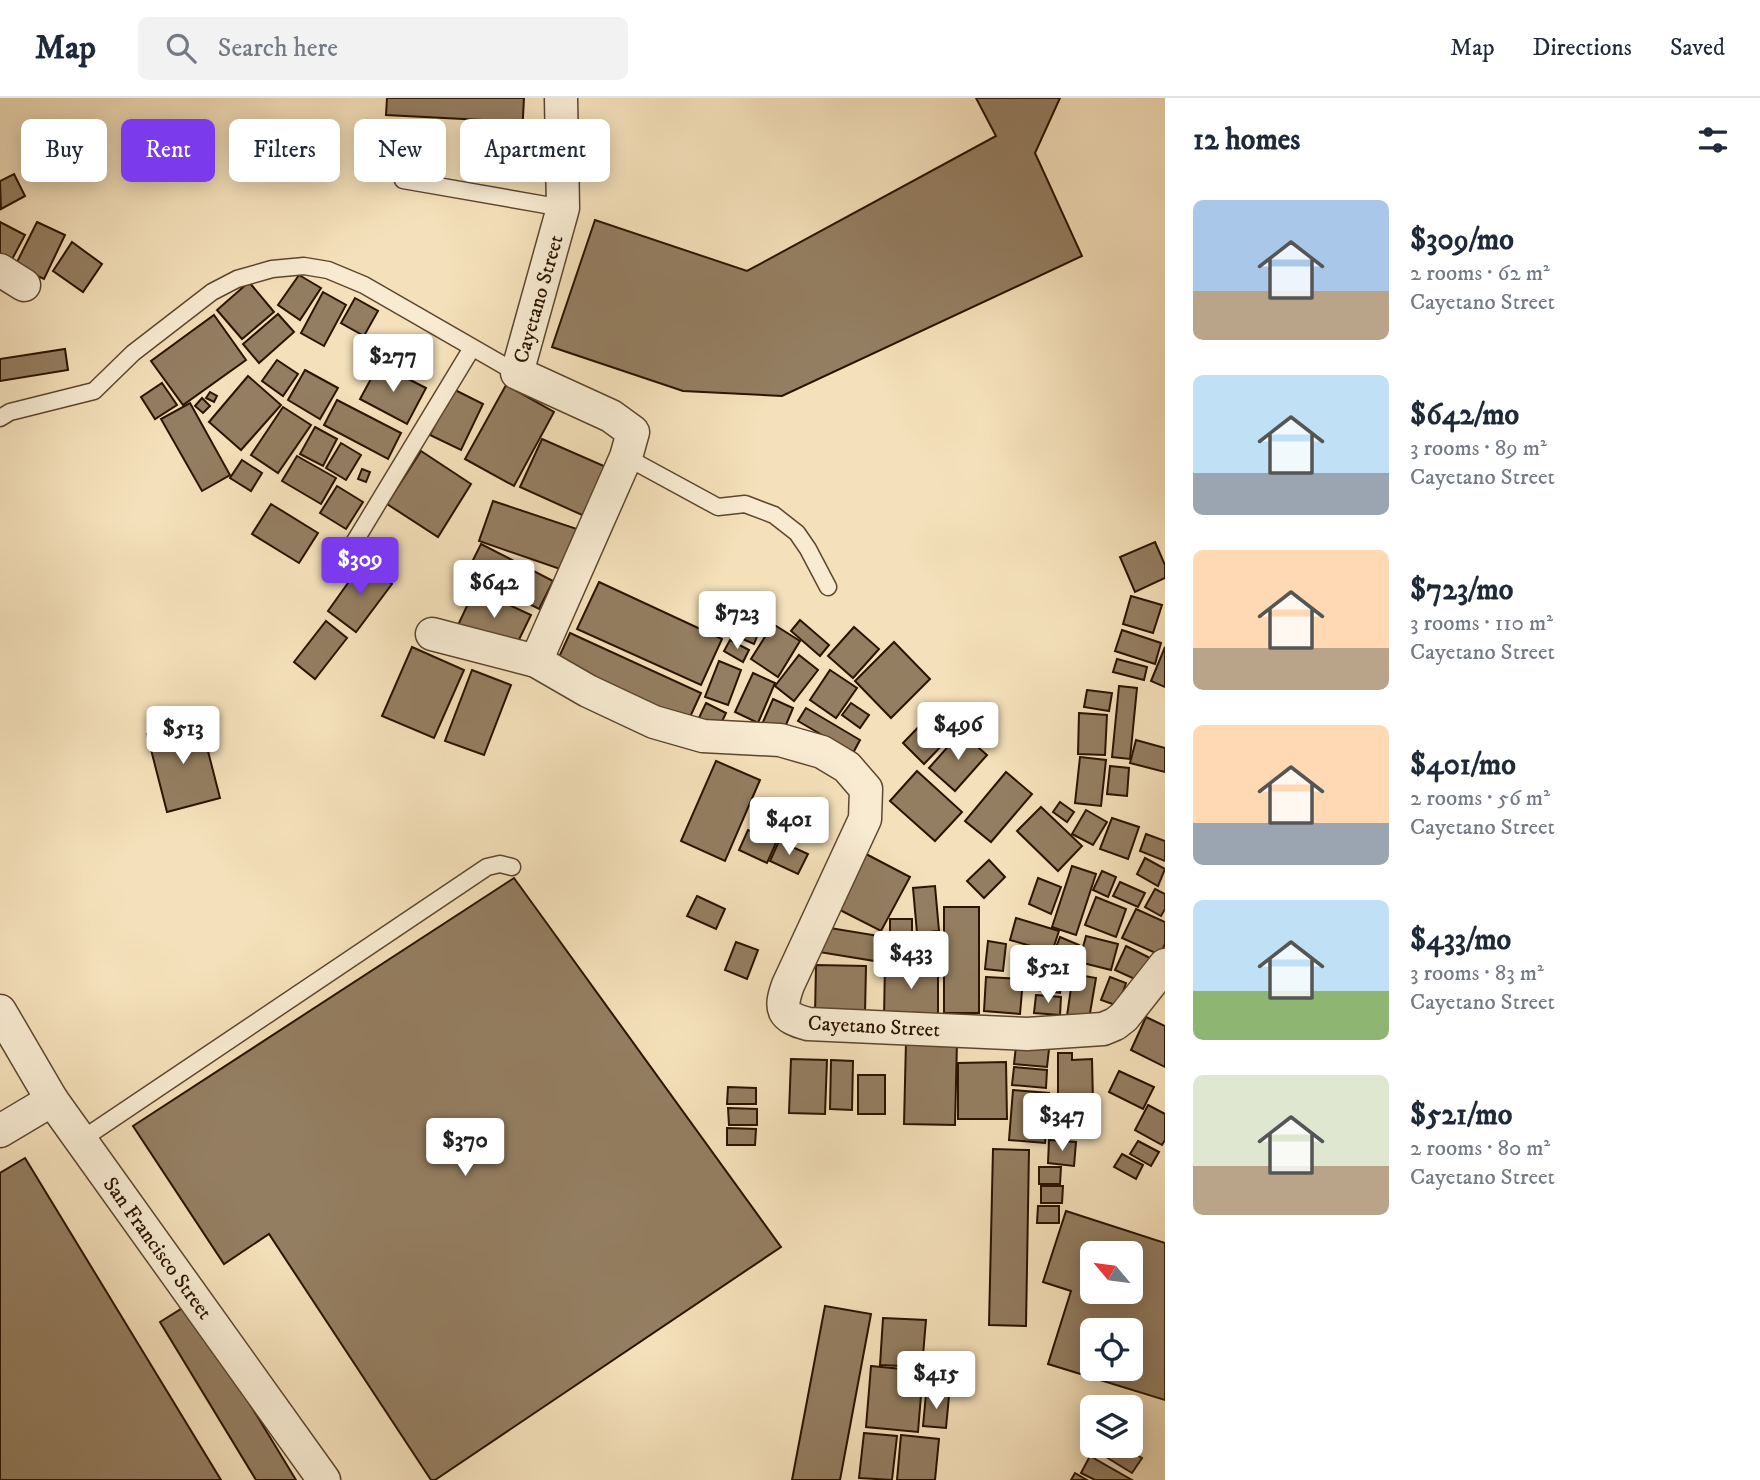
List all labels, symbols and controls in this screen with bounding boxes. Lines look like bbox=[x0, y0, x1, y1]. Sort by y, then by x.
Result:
search box bbox=[138, 17, 628, 80]
text: Map bbox=[35, 28, 96, 69]
icon: search bbox=[162, 29, 200, 67]
text: Search here bbox=[218, 32, 338, 65]
text: Map bbox=[1450, 33, 1495, 63]
text: Directions bbox=[1533, 33, 1632, 63]
text: Saved bbox=[1670, 33, 1725, 63]
chip: Buy bbox=[21, 119, 107, 182]
chip: Rent bbox=[121, 119, 215, 182]
chip: Filters bbox=[229, 119, 340, 182]
chip: New bbox=[354, 119, 446, 182]
chip: Apartment bbox=[460, 119, 610, 182]
icon: filters bbox=[1694, 121, 1732, 159]
text: 12 homes bbox=[1193, 122, 1300, 159]
text: $309/mo bbox=[1410, 222, 1514, 259]
icon: home bbox=[1249, 228, 1333, 312]
street label: Cayetano Street bbox=[508, 232, 570, 366]
text: 2 rooms · 62 m² bbox=[1410, 259, 1550, 288]
text: Cayetano Street bbox=[1410, 288, 1555, 317]
pin: $277 bbox=[352, 334, 434, 394]
text: $277 bbox=[369, 342, 417, 371]
text: $642/mo bbox=[1410, 397, 1519, 434]
icon: home bbox=[1249, 403, 1333, 487]
text: 3 rooms · 89 m² bbox=[1410, 434, 1547, 463]
text: Cayetano Street bbox=[1410, 463, 1555, 492]
pin: $309 bbox=[319, 538, 401, 597]
text: $309 bbox=[338, 545, 382, 574]
pin: $642 bbox=[453, 560, 535, 620]
text: $642 bbox=[469, 568, 519, 597]
text: $723/mo bbox=[1410, 572, 1513, 609]
icon: home bbox=[1249, 578, 1333, 662]
pin: $723 bbox=[696, 592, 778, 651]
text: $723 bbox=[715, 599, 759, 628]
text: 3 rooms · 110 m² bbox=[1410, 609, 1553, 638]
text: Cayetano Street bbox=[1410, 638, 1555, 667]
pin: $496 bbox=[917, 702, 999, 762]
pin: $513 bbox=[142, 706, 224, 766]
text: $496 bbox=[933, 710, 983, 739]
text: $513 bbox=[162, 714, 204, 743]
text: $401/mo bbox=[1410, 747, 1516, 784]
icon: home bbox=[1249, 753, 1333, 837]
text: 2 rooms · 56 m² bbox=[1410, 784, 1550, 813]
pin: $401 bbox=[748, 798, 830, 857]
text: $401 bbox=[766, 805, 812, 834]
text: Cayetano Street bbox=[1410, 813, 1555, 842]
text: $433/mo bbox=[1410, 922, 1511, 959]
icon: home bbox=[1249, 928, 1333, 1012]
pin: $433 bbox=[870, 932, 952, 991]
text: $433 bbox=[890, 939, 932, 968]
pin: $521 bbox=[1007, 946, 1089, 1005]
text: $521 bbox=[1026, 953, 1070, 982]
text: 3 rooms · 83 m² bbox=[1410, 959, 1544, 988]
text: Cayetano Street bbox=[1410, 988, 1555, 1017]
street label: Cayetano Street bbox=[807, 1011, 941, 1043]
pin: $347 bbox=[1021, 1094, 1103, 1153]
text: $521/mo bbox=[1410, 1097, 1512, 1134]
text: $347 bbox=[1039, 1101, 1085, 1130]
icon: home bbox=[1249, 1103, 1333, 1187]
pin: $370 bbox=[424, 1118, 506, 1178]
text: $370 bbox=[442, 1126, 488, 1155]
text: 2 rooms · 80 m² bbox=[1410, 1134, 1550, 1163]
text: Cayetano Street bbox=[1410, 1163, 1555, 1192]
street label: San Francisco Street bbox=[97, 1172, 218, 1325]
north arrow bbox=[1080, 1241, 1143, 1304]
map controls bbox=[1080, 1241, 1143, 1458]
button: locate bbox=[1080, 1318, 1143, 1381]
pin: $415 bbox=[895, 1352, 977, 1411]
text: $415 bbox=[913, 1359, 959, 1388]
button: layers bbox=[1080, 1395, 1143, 1458]

